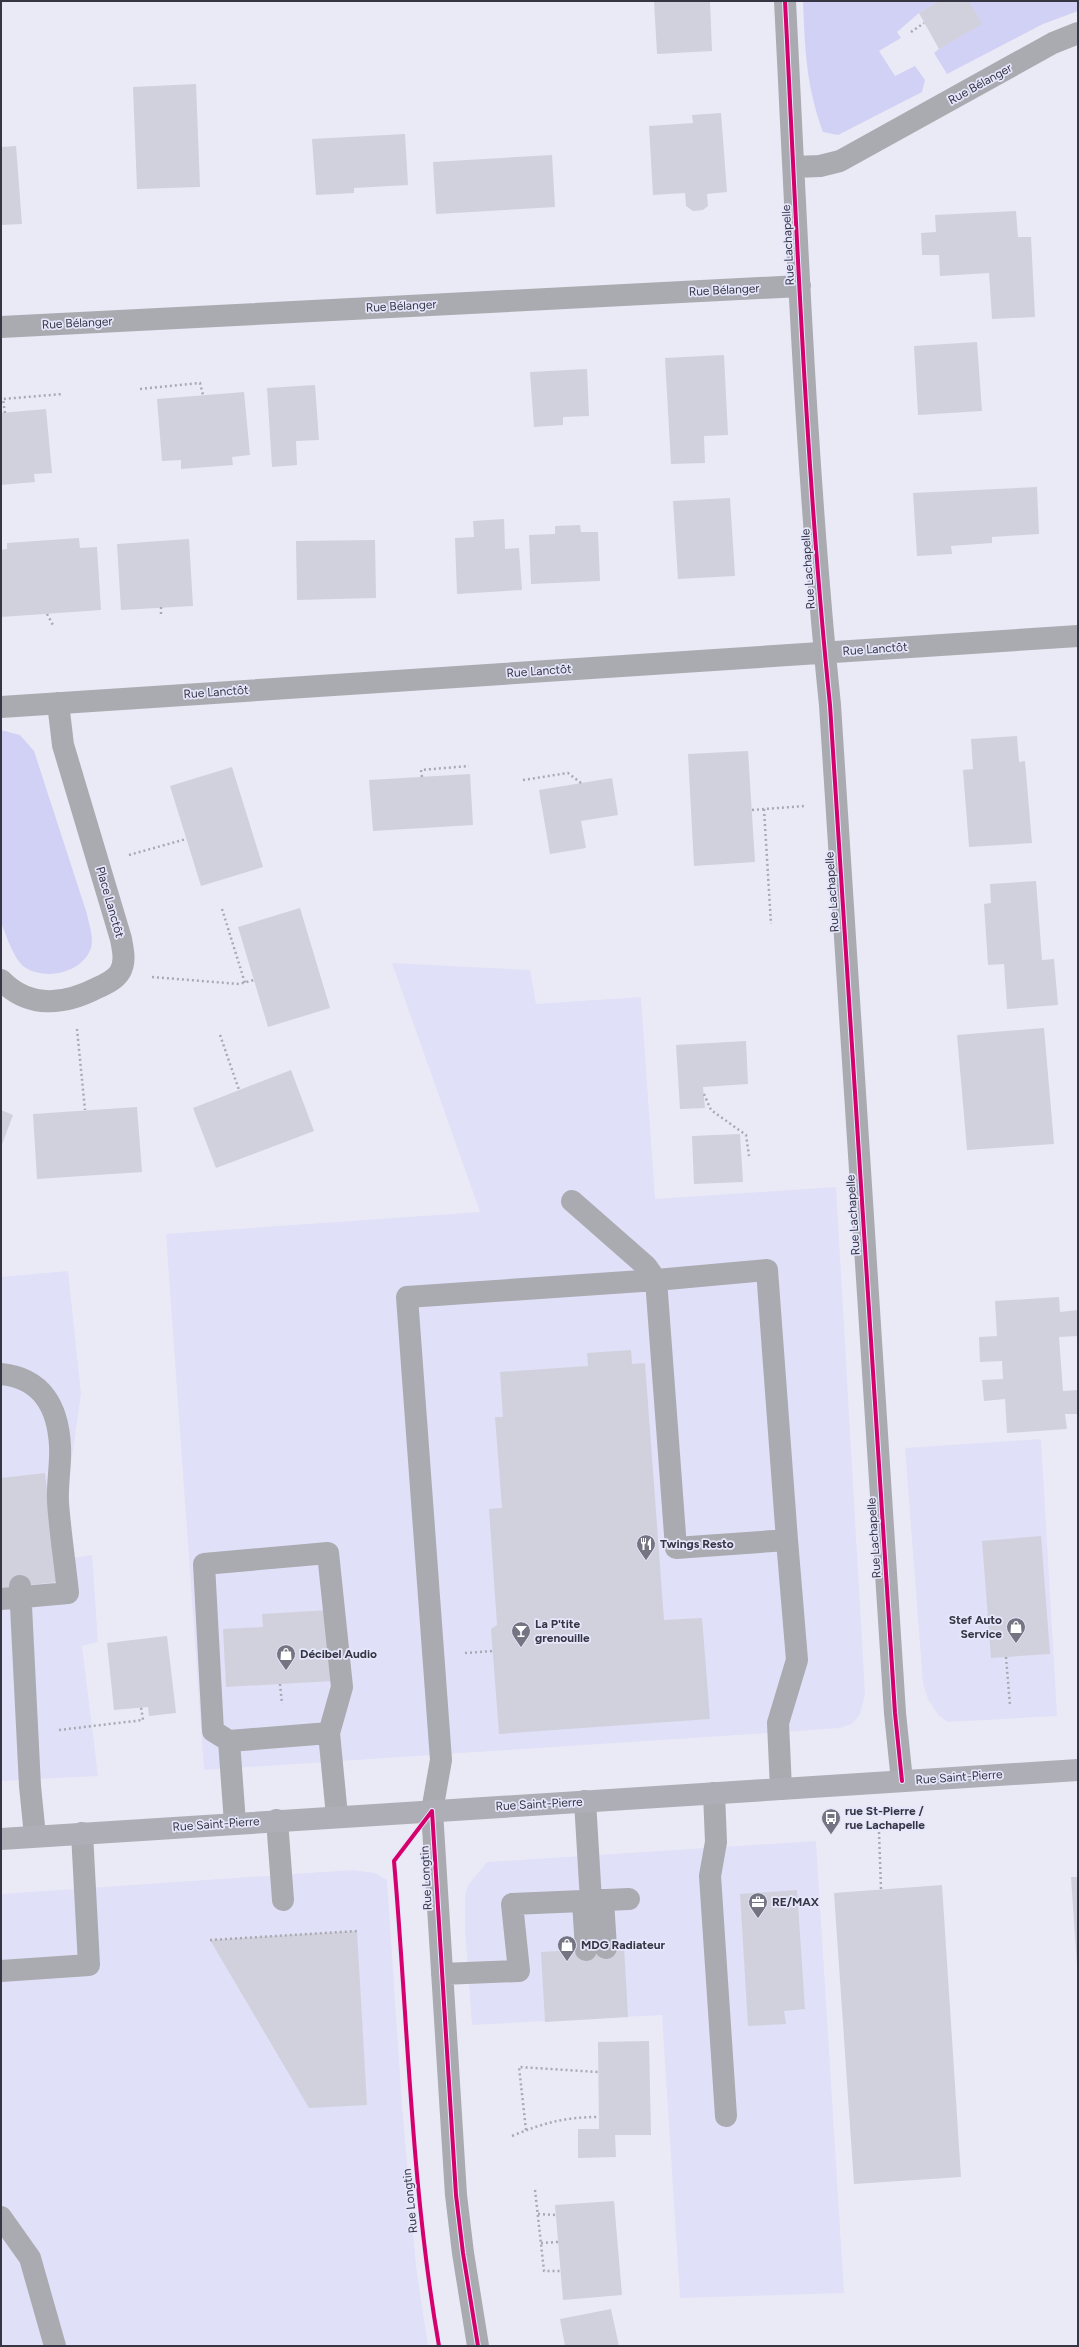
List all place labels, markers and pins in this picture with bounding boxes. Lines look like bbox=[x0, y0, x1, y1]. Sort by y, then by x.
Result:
restaurant icon: Twings Resto bbox=[635, 1533, 657, 1561]
place label: Twings Resto bbox=[660, 1537, 734, 1551]
place label: Stef Auto Service bbox=[949, 1613, 1002, 1641]
shop icon: Stef Auto Service bbox=[1005, 1616, 1027, 1644]
place label: La P'tite grenouille bbox=[535, 1617, 590, 1645]
bar icon: La P'tite grenouille bbox=[510, 1620, 532, 1648]
shop icon: Décibel Audio bbox=[275, 1643, 297, 1671]
place label: Décibel Audio bbox=[300, 1647, 377, 1661]
place label: rue St-Pierre / rue Lachapelle bbox=[845, 1804, 925, 1832]
bus stop icon: rue St-Pierre / rue Lachapelle bbox=[820, 1807, 842, 1835]
office icon: RE/MAX bbox=[747, 1891, 769, 1919]
place label: RE/MAX bbox=[772, 1895, 820, 1909]
shop icon: MDG Radiateur bbox=[556, 1934, 578, 1962]
place label: MDG Radiateur bbox=[581, 1938, 665, 1952]

